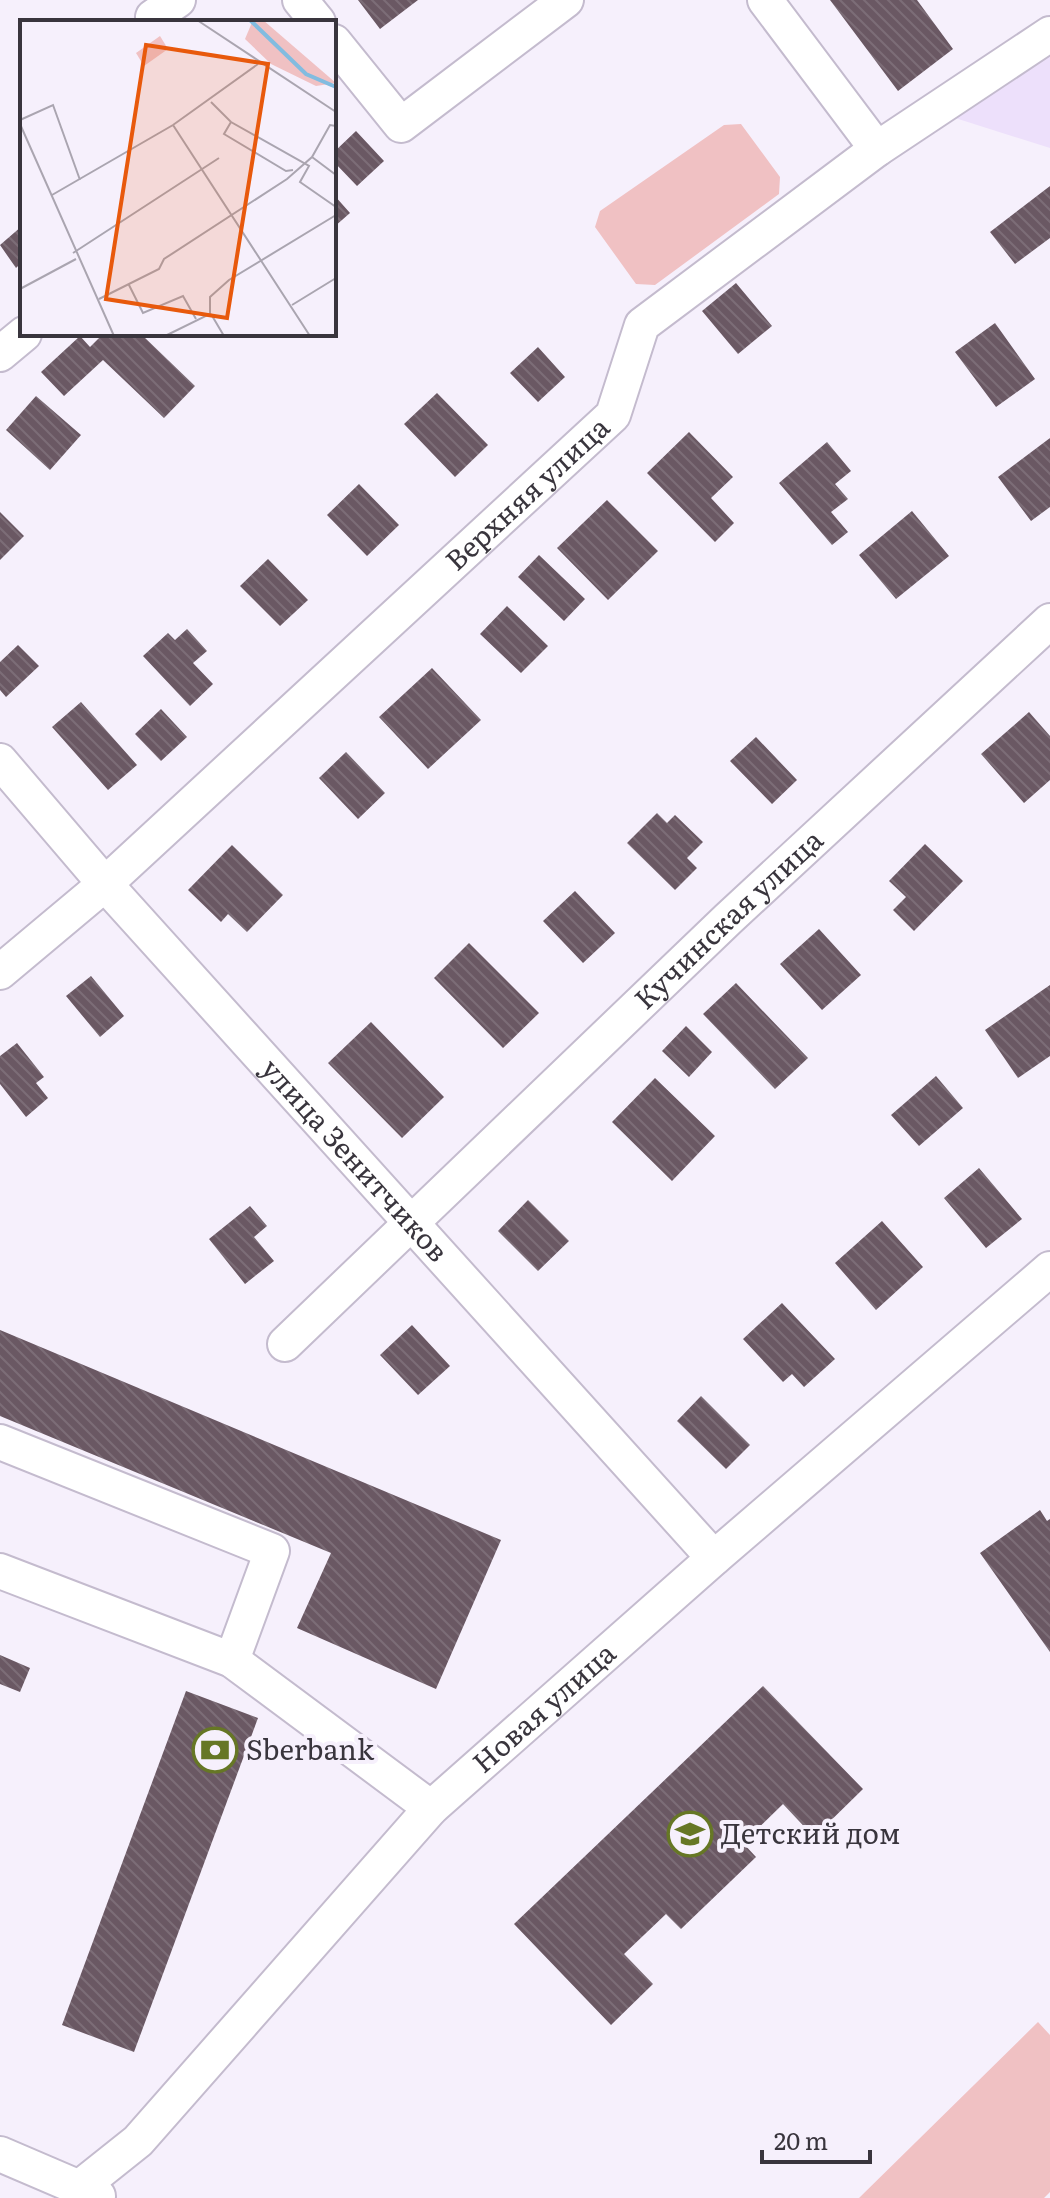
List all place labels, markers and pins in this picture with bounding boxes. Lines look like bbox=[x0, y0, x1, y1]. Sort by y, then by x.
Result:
bank icon: Sberbank bbox=[191, 1726, 239, 1774]
place label: Sberbank bbox=[246, 1727, 375, 1769]
school or university icon: Детский дом bbox=[666, 1810, 714, 1858]
place label: Детский дом bbox=[721, 1811, 900, 1853]

